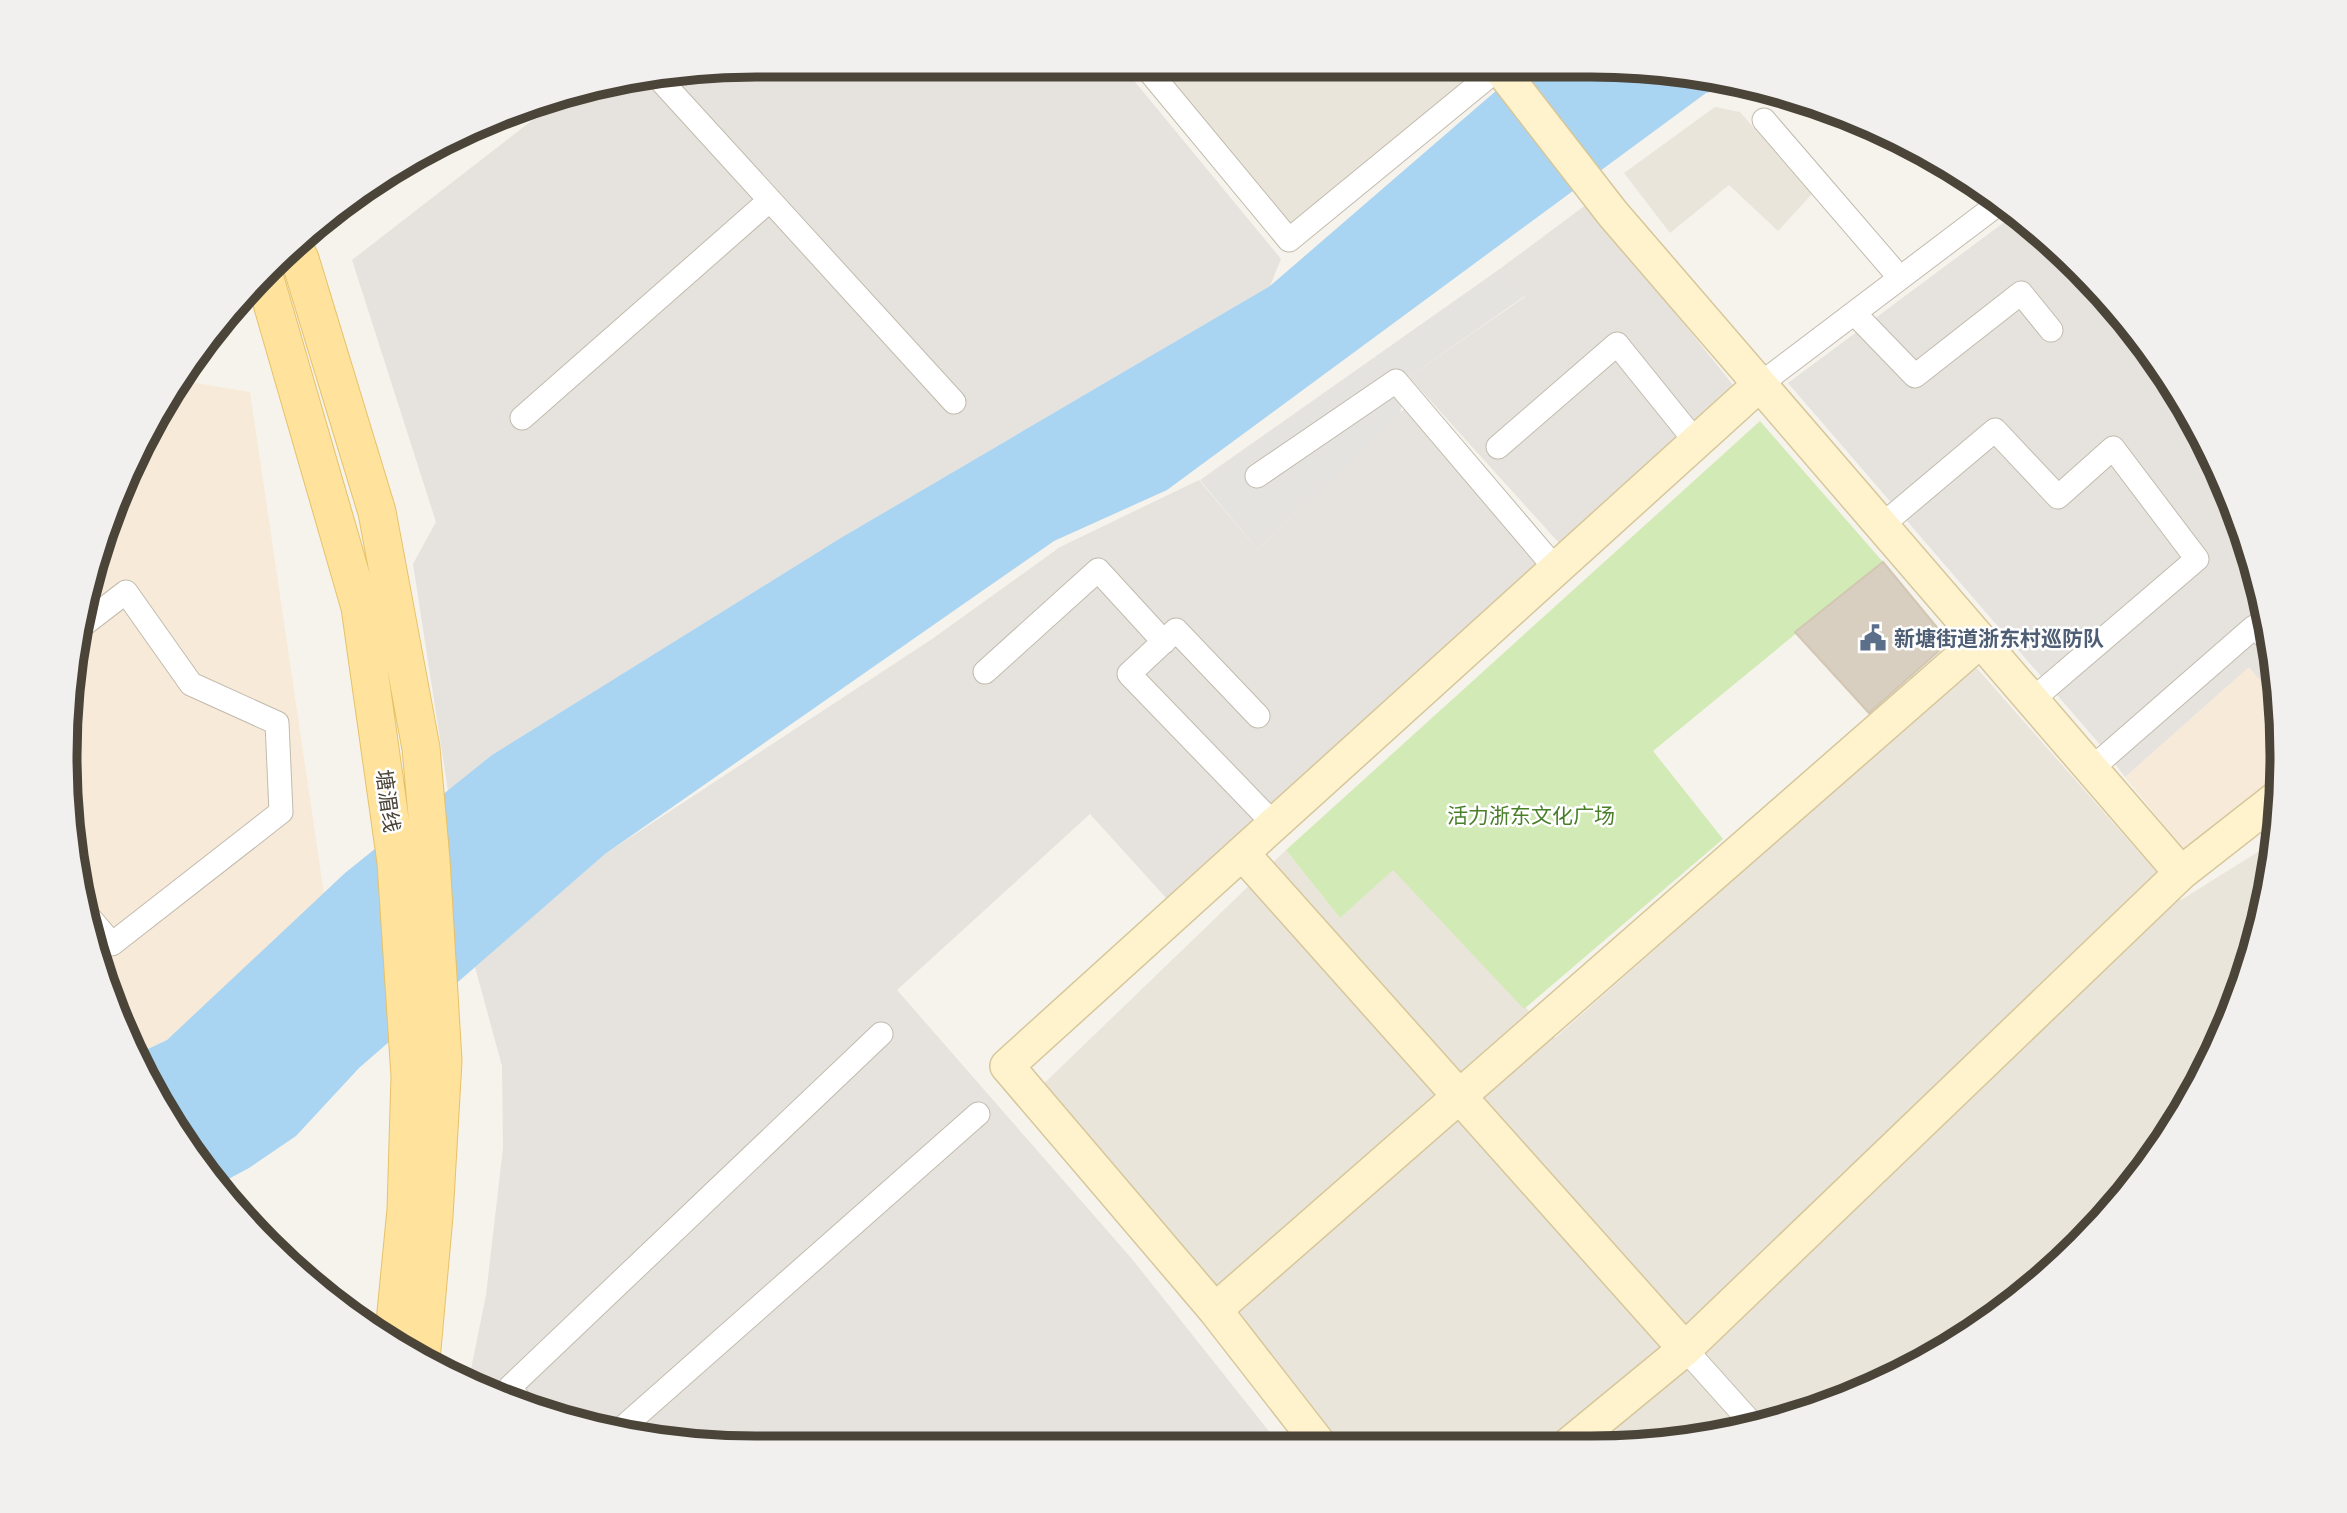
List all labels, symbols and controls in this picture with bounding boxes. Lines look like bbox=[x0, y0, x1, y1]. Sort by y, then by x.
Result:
public building icon: 新塘街道浙东村巡防队 bbox=[1858, 623, 1888, 653]
place label: 新塘街道浙东村巡防队 bbox=[1894, 625, 2104, 652]
street label: 塘湄线 bbox=[370, 768, 406, 834]
park label: 活力浙东文化广场 bbox=[1447, 802, 1615, 829]

